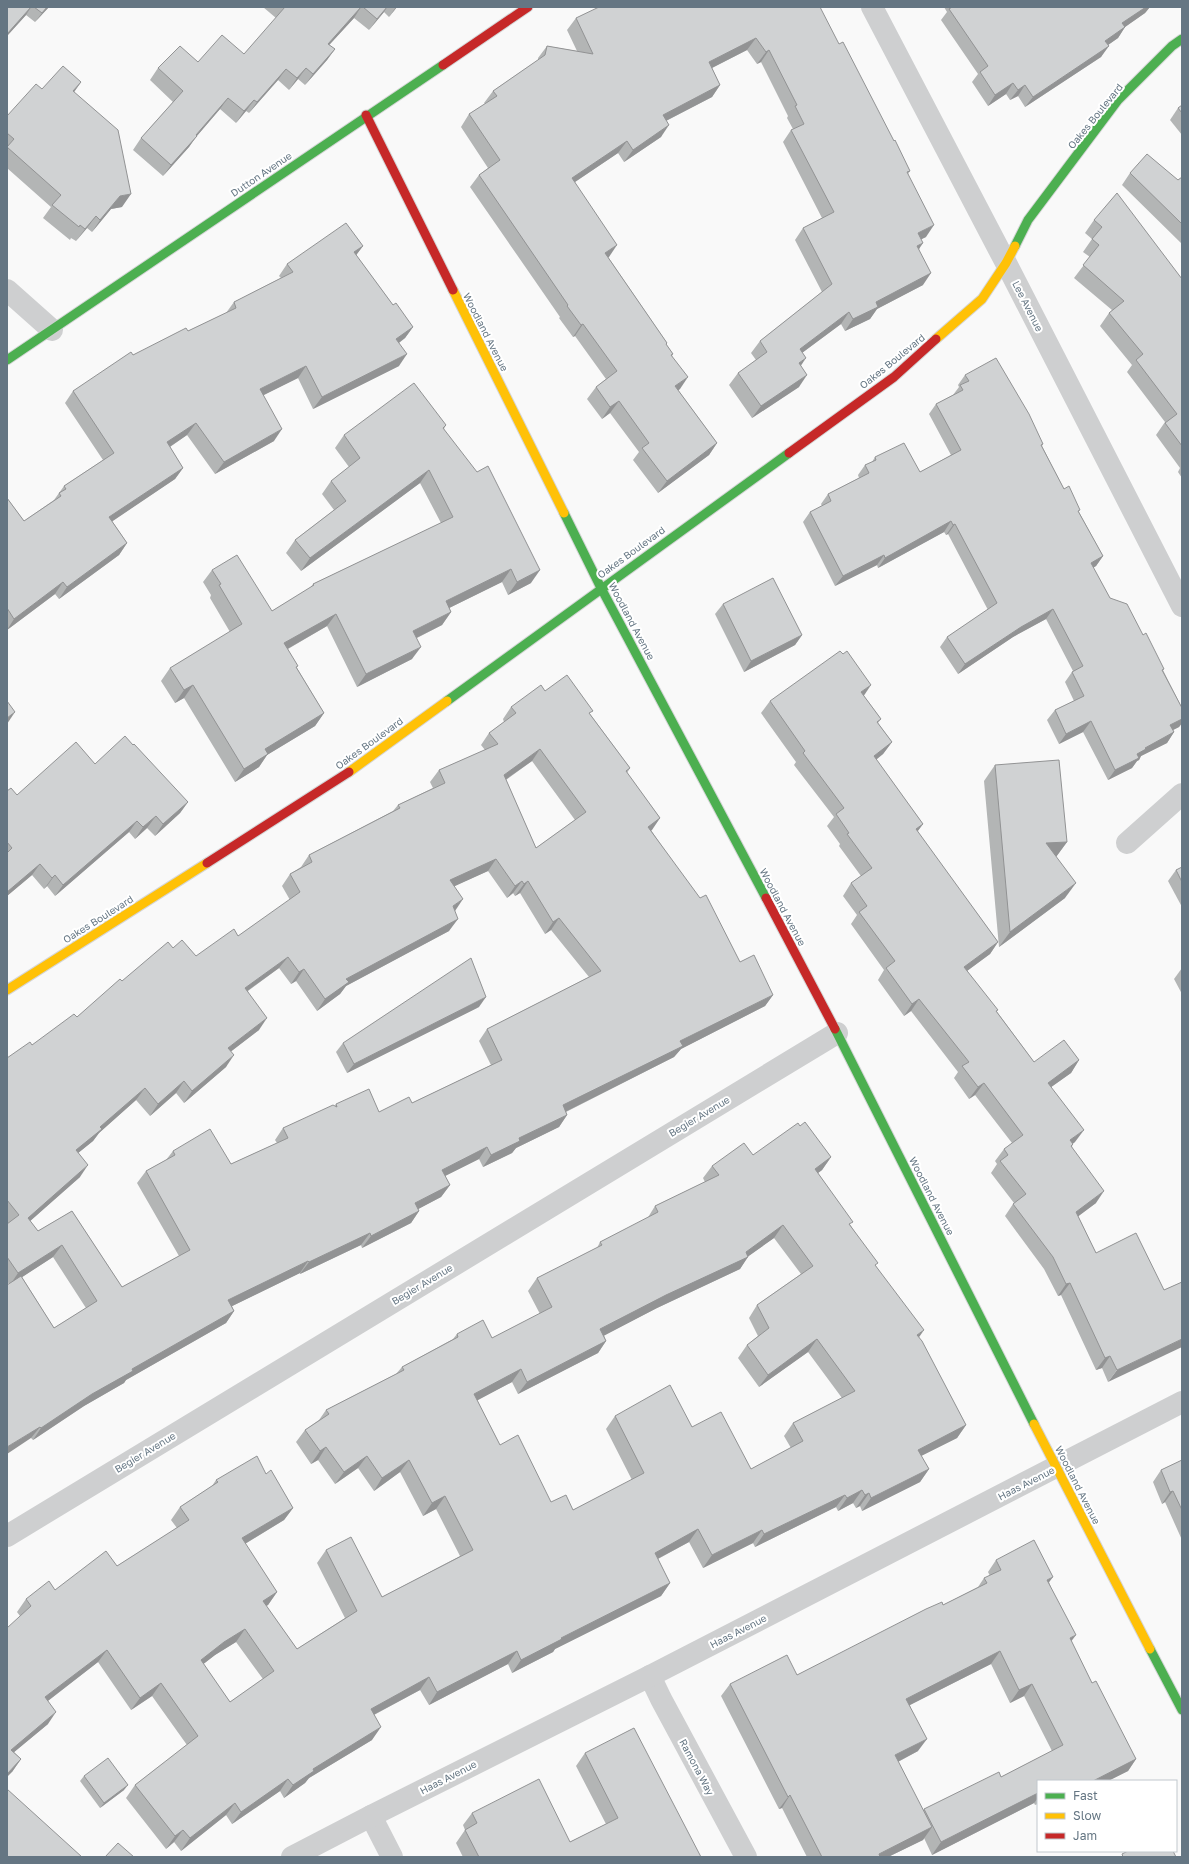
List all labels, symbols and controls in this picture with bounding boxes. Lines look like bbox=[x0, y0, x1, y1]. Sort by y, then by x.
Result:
street label: Oakes Boulevard bbox=[1065, 81, 1125, 151]
street label: Dutton Avenue bbox=[228, 149, 294, 199]
street label: Lee Avenue bbox=[1010, 279, 1046, 333]
street label: Woodland Avenue bbox=[461, 291, 511, 373]
street label: Oakes Boulevard bbox=[857, 331, 927, 391]
street label: Oakes Boulevard bbox=[595, 524, 667, 580]
street label: Woodland Avenue bbox=[606, 580, 658, 662]
street label: Oakes Boulevard bbox=[333, 715, 405, 771]
street label: Woodland Avenue bbox=[757, 866, 809, 948]
street label: Oakes Boulevard bbox=[61, 893, 135, 945]
street label: Begier Avenue bbox=[666, 1093, 732, 1139]
street label: Woodland Avenue bbox=[907, 1155, 957, 1237]
street label: Begier Avenue bbox=[389, 1261, 455, 1307]
street label: Begier Avenue bbox=[112, 1429, 178, 1475]
street label: Woodland Avenue bbox=[1053, 1444, 1103, 1526]
street label: Haas Avenue bbox=[996, 1463, 1057, 1502]
street label: Haas Avenue bbox=[708, 1611, 769, 1650]
street label: Ramona Way bbox=[677, 1737, 717, 1797]
street label: Haas Avenue bbox=[418, 1757, 479, 1796]
legend bbox=[1037, 1780, 1177, 1852]
text: Fast bbox=[1073, 1788, 1098, 1803]
text: Slow bbox=[1073, 1808, 1101, 1823]
text: Jam bbox=[1073, 1828, 1097, 1843]

